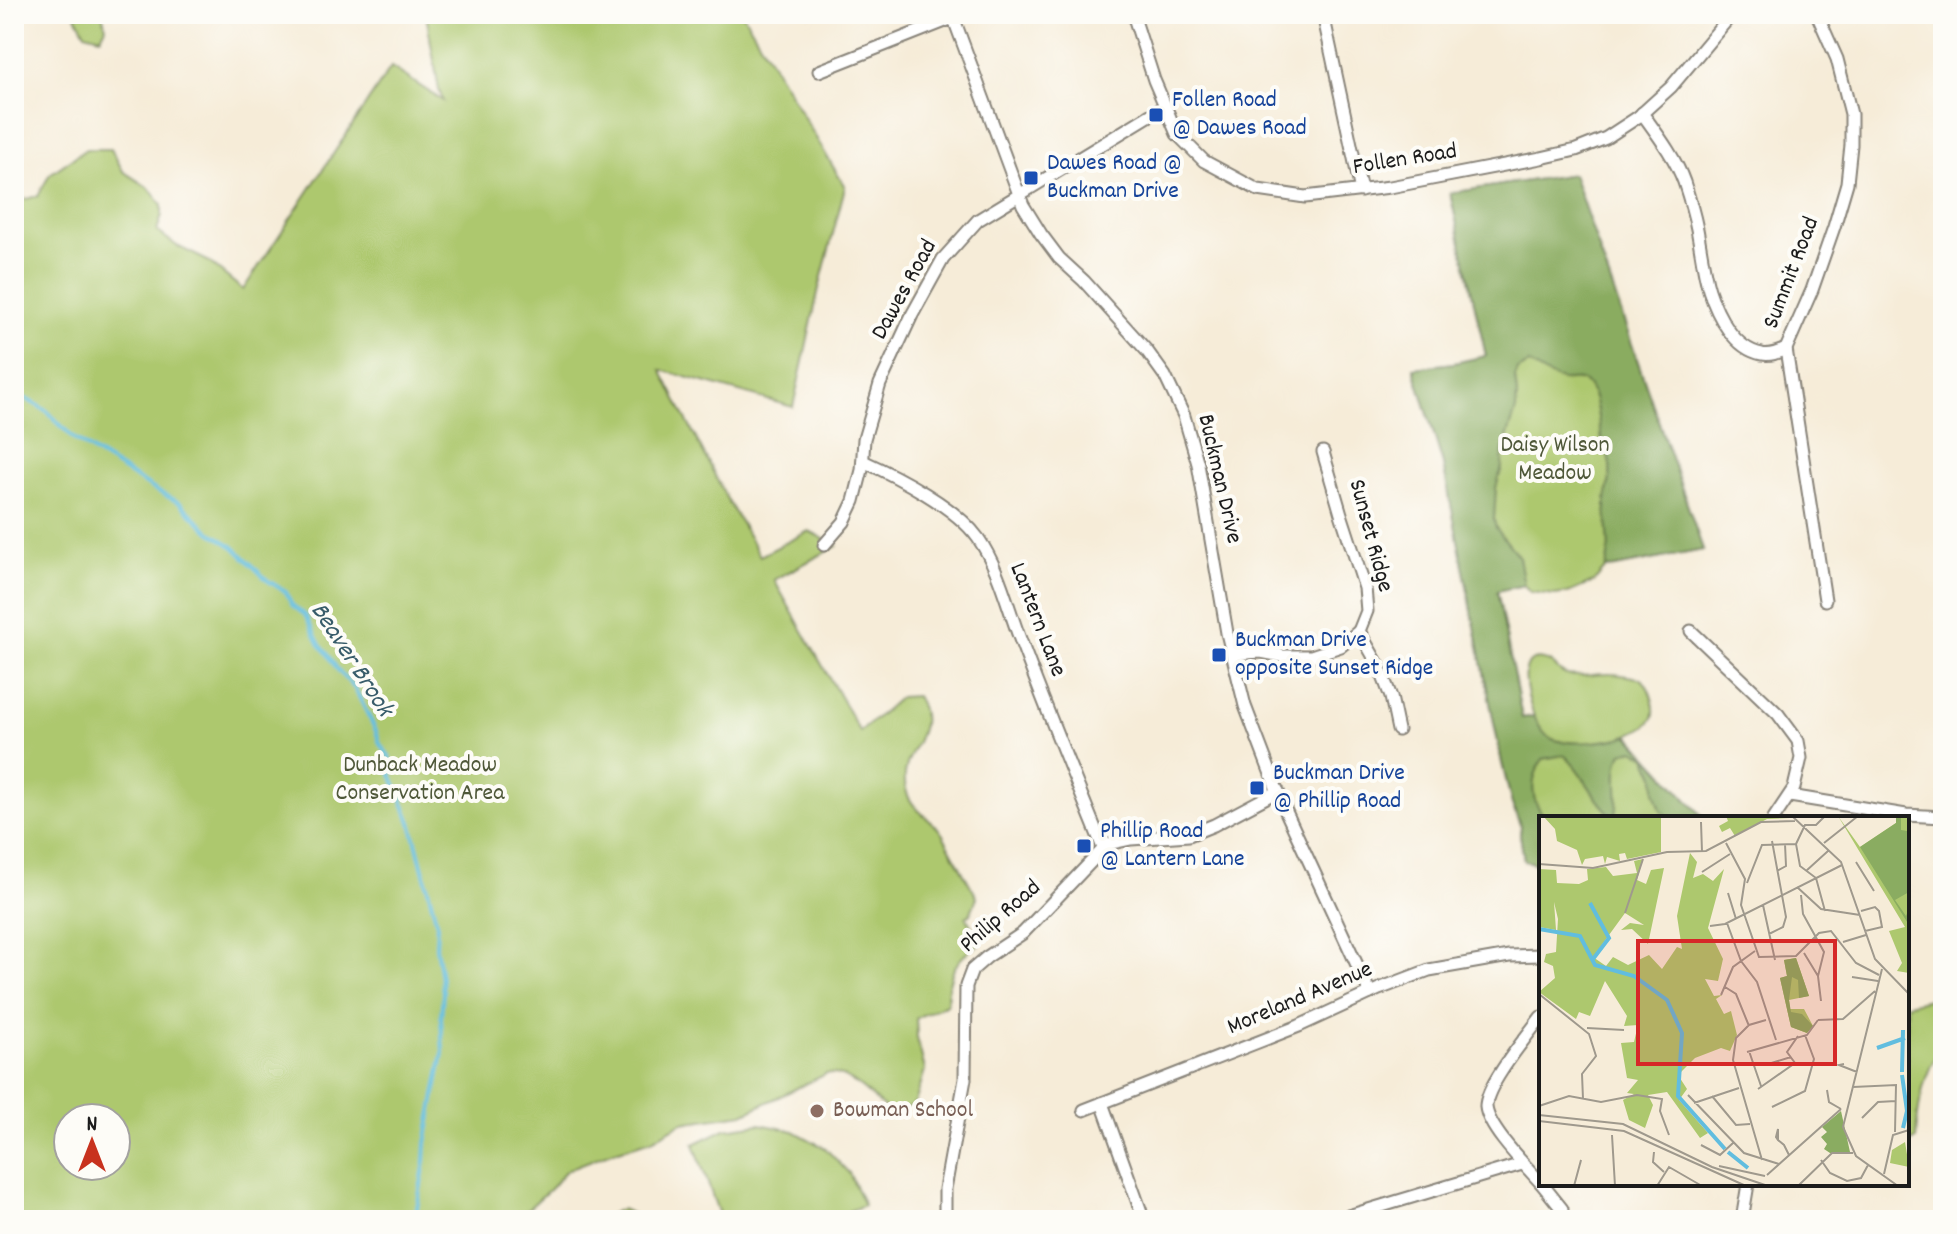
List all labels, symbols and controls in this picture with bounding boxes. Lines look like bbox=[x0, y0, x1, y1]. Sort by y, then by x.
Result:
place label: Follen Road @ Dawes Road bbox=[1172, 84, 1307, 146]
marker: Follen Road @ Dawes Road bbox=[1147, 106, 1165, 124]
street label: Follen Road bbox=[1351, 135, 1459, 185]
place label: Dawes Road @ Buckman Drive bbox=[1047, 147, 1182, 209]
marker: Dawes Road @ Buckman Drive bbox=[1022, 169, 1040, 187]
street label: Summit Road bbox=[1755, 212, 1829, 334]
street label: Dawes Road bbox=[863, 234, 947, 346]
street label: Buckman Drive bbox=[1188, 411, 1250, 547]
park label: Daisy Wilson Meadow bbox=[1500, 429, 1610, 491]
street label: Sunset Ridge bbox=[1339, 476, 1401, 596]
street label: Lantern Lane bbox=[1000, 558, 1074, 682]
water label: Beaver Brook bbox=[300, 596, 403, 726]
place label: Buckman Drive opposite Sunset Ridge bbox=[1235, 624, 1433, 686]
marker: Buckman Drive opposite Sunset Ridge bbox=[1210, 646, 1228, 664]
park label: Dunback Meadow Conservation Area bbox=[336, 749, 505, 811]
place label: Buckman Drive @ Phillip Road bbox=[1273, 757, 1405, 819]
marker: Buckman Drive @ Phillip Road bbox=[1248, 779, 1266, 797]
place label: Phillip Road @ Lantern Lane bbox=[1100, 815, 1245, 877]
inset map bbox=[1539, 816, 1909, 1186]
marker: Phillip Road @ Lantern Lane bbox=[1075, 837, 1093, 855]
street label: Philip Road bbox=[953, 872, 1049, 962]
street label: Moreland Avenue bbox=[1222, 953, 1378, 1045]
place label: Bowman School bbox=[833, 1094, 973, 1128]
north arrow bbox=[52, 1102, 132, 1182]
marker: Bowman School bbox=[808, 1102, 826, 1120]
text: N bbox=[87, 1110, 98, 1141]

